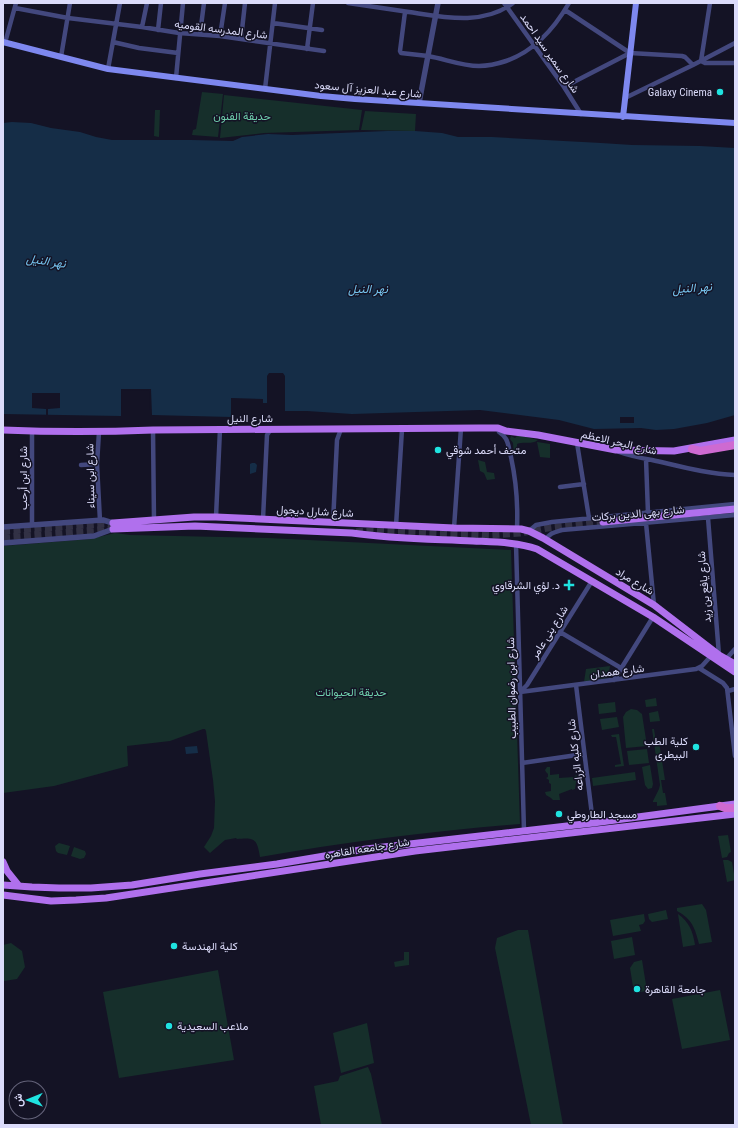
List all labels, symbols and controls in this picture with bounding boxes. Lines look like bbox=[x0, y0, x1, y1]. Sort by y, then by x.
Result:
street label: شارع سمير سيد احمد bbox=[517, 11, 582, 96]
street label: شارع المدرسه القوميه bbox=[173, 17, 269, 43]
street label: شارع عبد العزيز آل سعود bbox=[314, 78, 422, 102]
place label: Galaxy Cinema bbox=[648, 86, 712, 99]
marker: Galaxy Cinema bbox=[715, 87, 725, 97]
park label: حديقة الفنون bbox=[213, 110, 271, 123]
water label: نهر النيل bbox=[25, 251, 67, 272]
water label: نهر النيل bbox=[672, 280, 713, 297]
water label: نهر النيل bbox=[348, 282, 388, 297]
street label: شارع النيل bbox=[227, 412, 273, 426]
street label: شارع البحر الاعظم bbox=[579, 427, 658, 459]
street label: شارع ابن سيناء bbox=[83, 443, 99, 508]
place label: متحف أحمد شوقي bbox=[446, 444, 527, 460]
marker: متحف أحمد شوقي bbox=[433, 445, 443, 455]
street label: شارع ابن أرحب bbox=[17, 446, 31, 510]
street label: شارع شارل ديجول bbox=[276, 503, 354, 521]
street label: شارع بهى الدين بركات bbox=[591, 503, 685, 525]
street label: شارع يافع بن زيد bbox=[695, 550, 715, 623]
street label: شارع مراد bbox=[613, 565, 656, 599]
place label: د. لؤي الشرقاوي bbox=[492, 579, 560, 595]
marker: د. لؤي الشرقاوي bbox=[563, 579, 575, 591]
street label: شارع بنى عامر bbox=[527, 603, 572, 663]
street label: شارع ابن رضوان الطبيب bbox=[504, 637, 520, 739]
street label: شارع همدان bbox=[589, 662, 645, 682]
park label: حديقة الحيوانات bbox=[315, 686, 387, 699]
street label: شارع كليه الزراعه bbox=[565, 718, 587, 791]
place label: كلية الطب البيطرى bbox=[644, 735, 688, 761]
marker: كلية الطب البيطرى bbox=[691, 742, 701, 752]
place label: مسجد الطاروطي bbox=[567, 808, 637, 824]
marker: مسجد الطاروطي bbox=[554, 809, 564, 819]
street label: شارع جامعه القاهره bbox=[324, 835, 411, 863]
place label: كلية الهندسة bbox=[182, 940, 238, 953]
marker: كلية الهندسة bbox=[169, 941, 179, 951]
place label: جامعة القاهرة bbox=[645, 983, 706, 996]
marker: جامعة القاهرة bbox=[632, 984, 642, 994]
place label: ملاعب السعيدية bbox=[177, 1020, 248, 1033]
marker: ملاعب السعيدية bbox=[164, 1021, 174, 1031]
north arrow bbox=[8, 1080, 48, 1120]
text: ش bbox=[12, 1093, 25, 1107]

